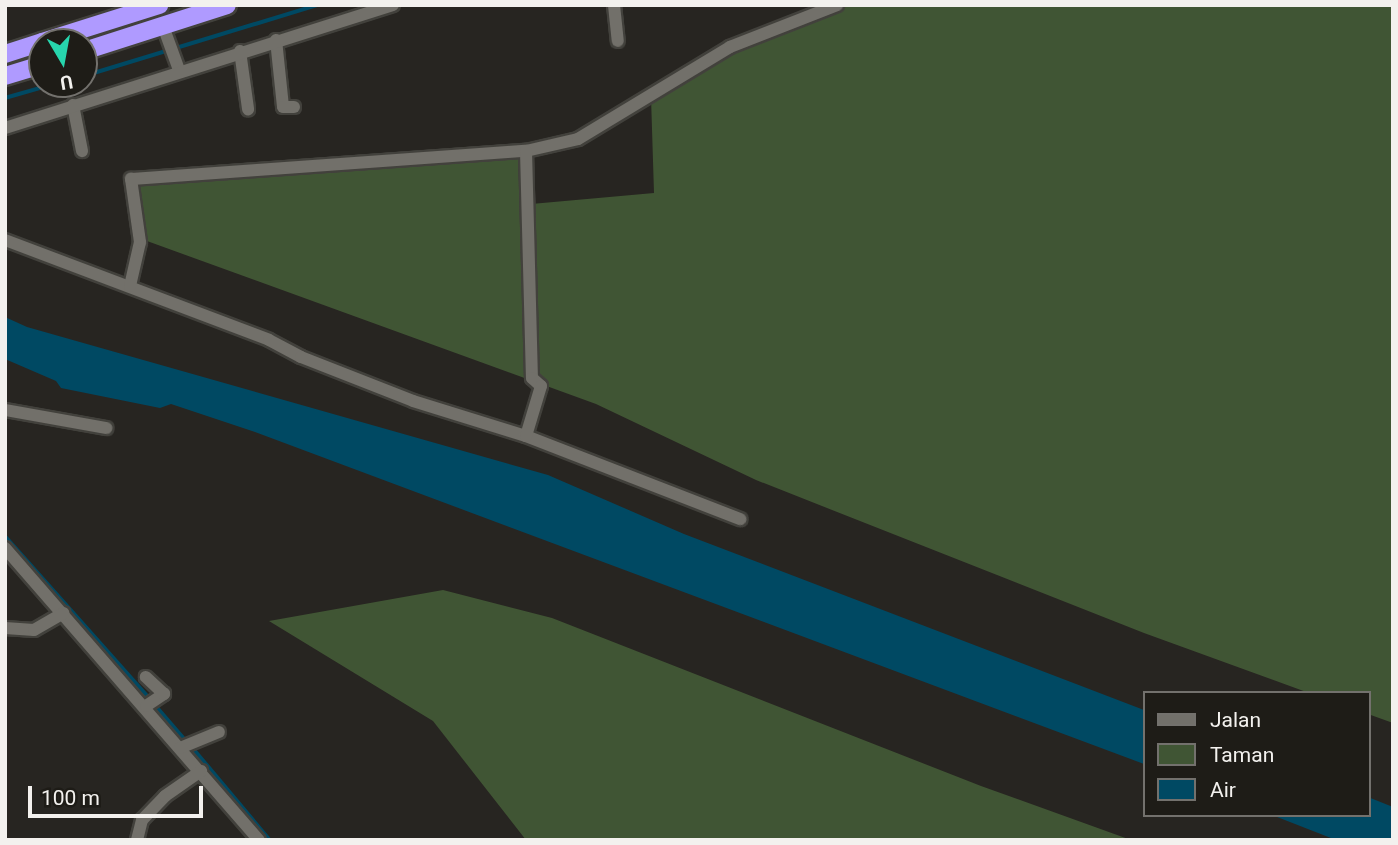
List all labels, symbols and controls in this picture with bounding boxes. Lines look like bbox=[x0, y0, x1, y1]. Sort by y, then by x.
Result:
north arrow bbox=[28, 28, 98, 98]
text: U bbox=[58, 70, 75, 95]
legend bbox=[1142, 691, 1370, 817]
text: Jalan bbox=[1210, 708, 1261, 732]
text: Taman bbox=[1210, 743, 1274, 767]
scale bar bbox=[32, 772, 206, 816]
text: Air bbox=[1210, 778, 1236, 802]
text: 100 m bbox=[41, 786, 100, 810]

